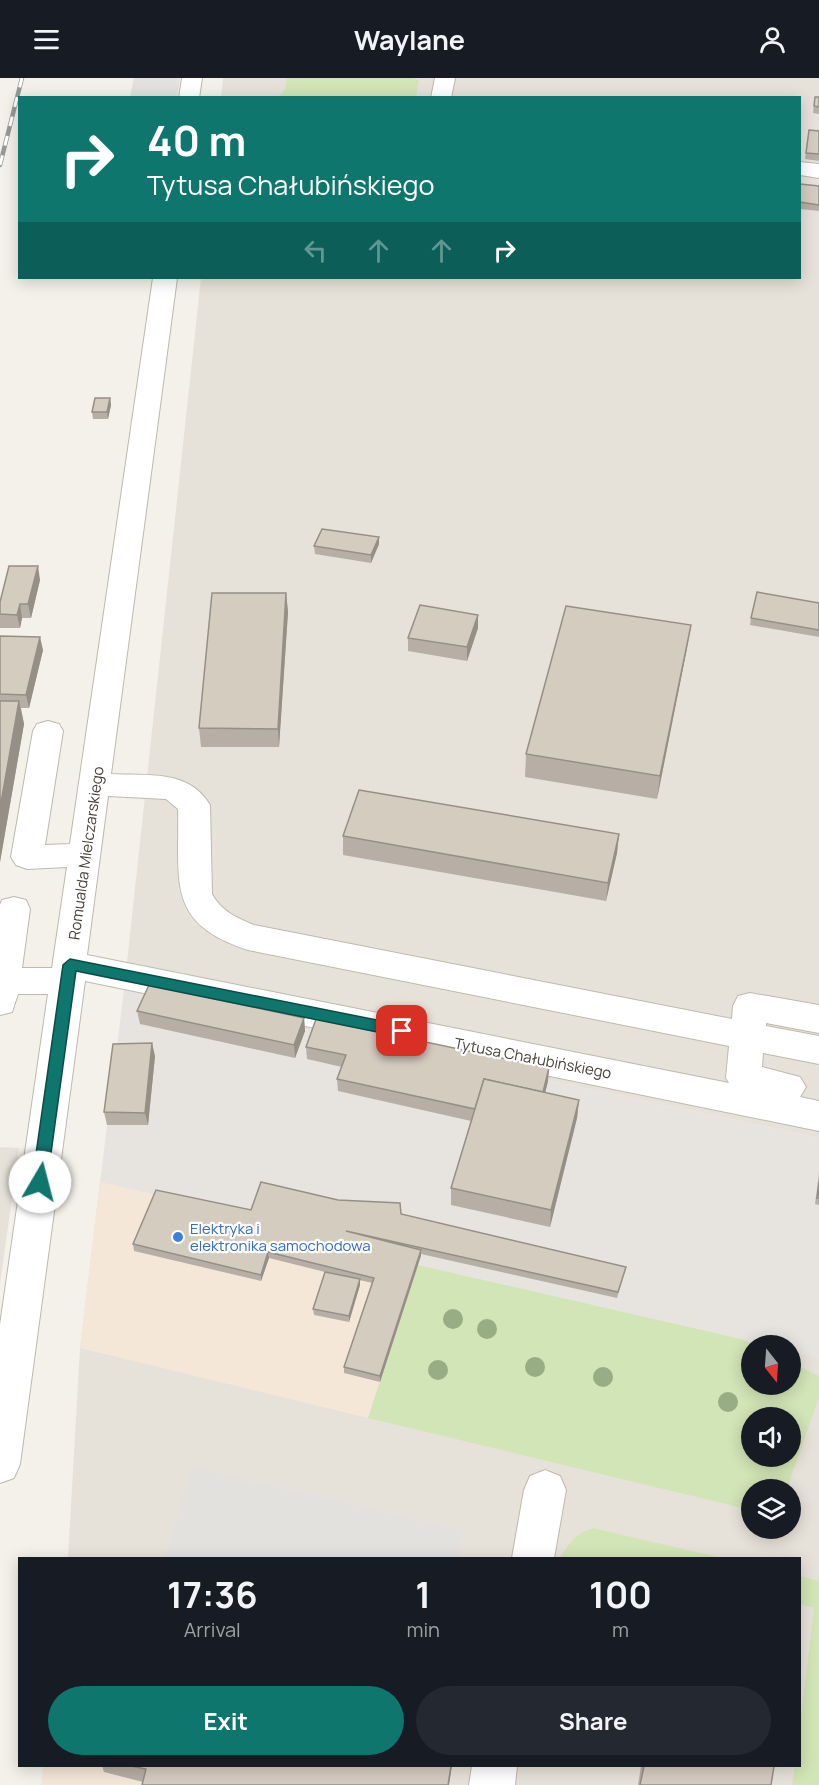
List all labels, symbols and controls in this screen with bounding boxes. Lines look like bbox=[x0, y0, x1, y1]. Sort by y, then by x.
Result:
text: Waylane bbox=[354, 21, 465, 58]
icon: menu bbox=[30, 23, 63, 56]
icon: person bbox=[756, 23, 789, 56]
text: 40 m bbox=[147, 111, 246, 169]
icon: right bbox=[48, 120, 126, 198]
text: Tytusa Chałubińskiego bbox=[147, 166, 434, 203]
icon: left bbox=[299, 234, 332, 267]
icon: ahead bbox=[362, 234, 395, 267]
icon: ahead bbox=[425, 234, 458, 267]
icon: right bbox=[488, 234, 521, 267]
street label: Romualda Mielczarskiego bbox=[63, 765, 109, 941]
pin bbox=[376, 1005, 427, 1056]
icon: arrive bbox=[385, 1014, 418, 1047]
street label: Tytusa Chałubińskiego bbox=[453, 1032, 613, 1084]
position arrow bbox=[8, 1150, 72, 1214]
place label: Elektryka i elektronika samochodowa bbox=[190, 1218, 371, 1256]
marker: Elektryka i elektronika samochodowa bbox=[171, 1230, 185, 1244]
north arrow bbox=[741, 1335, 801, 1395]
map controls bbox=[741, 1335, 801, 1539]
button: sound bbox=[741, 1407, 801, 1467]
button: layers bbox=[741, 1479, 801, 1539]
text: 17:36 bbox=[167, 1570, 258, 1619]
text: 1 bbox=[415, 1570, 431, 1619]
text: 100 bbox=[589, 1570, 652, 1619]
text: Arrival bbox=[184, 1616, 241, 1643]
text: min bbox=[406, 1616, 440, 1643]
text: m bbox=[612, 1616, 629, 1643]
button: Exit bbox=[48, 1686, 404, 1755]
button: Share bbox=[416, 1686, 771, 1755]

